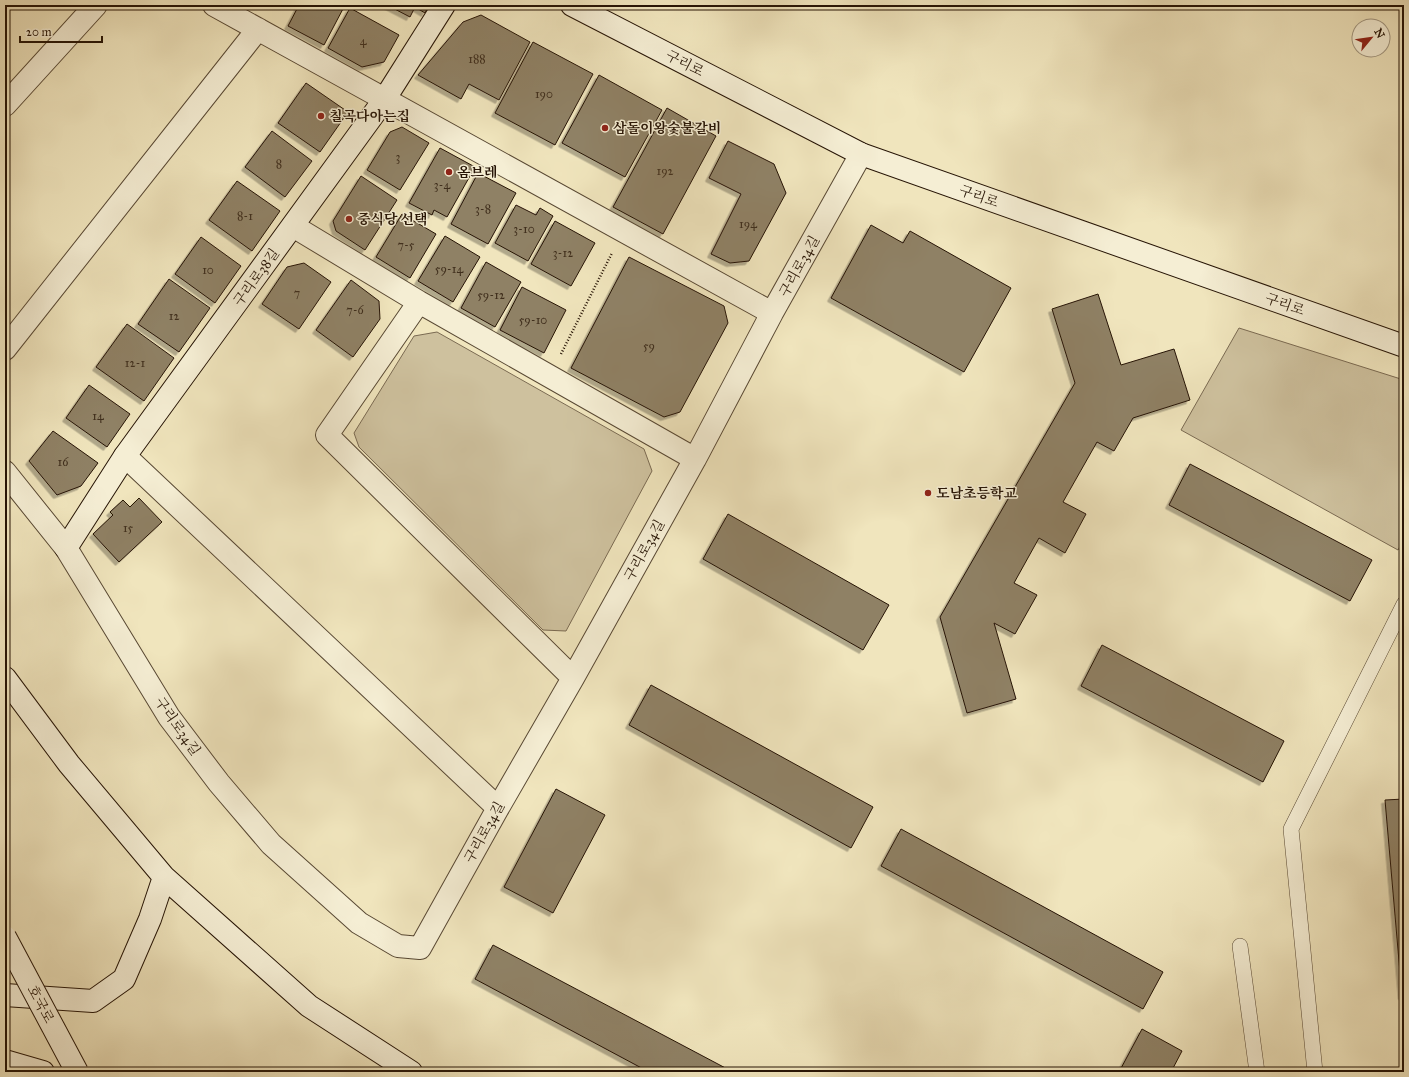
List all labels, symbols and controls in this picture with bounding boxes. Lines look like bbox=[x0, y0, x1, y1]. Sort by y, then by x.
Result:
scale bar bbox=[20, 18, 102, 44]
north arrow bbox=[1351, 18, 1391, 58]
text: 20 m bbox=[26, 25, 52, 39]
text: N bbox=[1371, 26, 1388, 41]
house number: 4 bbox=[360, 34, 367, 48]
street label: 구리로 bbox=[663, 47, 707, 80]
house number: 188 bbox=[468, 52, 486, 66]
house number: 190 bbox=[535, 87, 553, 101]
place label: 칠곡다아는집 bbox=[329, 108, 410, 125]
marker: 칠곡다아는집 bbox=[316, 111, 326, 121]
place label: 삼돌이왕숯불갈비 bbox=[613, 120, 721, 137]
marker: 삼돌이왕숯불갈비 bbox=[600, 123, 610, 133]
house number: 3 bbox=[396, 150, 401, 164]
house number: 8 bbox=[276, 157, 282, 171]
place label: 옴브레 bbox=[457, 164, 498, 181]
house number: 192 bbox=[656, 164, 674, 178]
marker: 옴브레 bbox=[444, 167, 454, 177]
house number: 3-4 bbox=[434, 178, 451, 192]
street label: 구리로 bbox=[957, 182, 1001, 211]
house number: 3-8 bbox=[475, 202, 491, 216]
house number: 8-1 bbox=[237, 209, 253, 223]
place label: 중식당 선택 bbox=[357, 211, 428, 228]
marker: 중식당 선택 bbox=[344, 214, 354, 224]
house number: 194 bbox=[739, 217, 757, 231]
house number: 3-10 bbox=[513, 222, 535, 236]
street label: 구리로34길 bbox=[776, 233, 823, 300]
house number: 7-5 bbox=[398, 238, 415, 252]
street label: 구리로38길 bbox=[230, 245, 283, 309]
house number: 3-12 bbox=[553, 246, 573, 260]
house number: 59-14 bbox=[435, 262, 463, 276]
house number: 10 bbox=[202, 263, 214, 277]
house number: 7 bbox=[294, 286, 300, 300]
house number: 59-12 bbox=[477, 288, 505, 302]
street label: 구리로 bbox=[1263, 290, 1307, 319]
house number: 7-6 bbox=[346, 303, 365, 317]
house number: 12 bbox=[169, 309, 179, 323]
house number: 59-10 bbox=[519, 313, 547, 327]
house number: 59 bbox=[643, 339, 655, 353]
house number: 12-1 bbox=[125, 356, 145, 370]
house number: 14 bbox=[92, 409, 104, 423]
house number: 16 bbox=[58, 455, 69, 469]
place label: 도남초등학교 bbox=[936, 485, 1018, 502]
marker: 도남초등학교 bbox=[923, 488, 933, 498]
street label: 구리로34길 bbox=[621, 517, 668, 584]
house number: 15 bbox=[123, 521, 134, 535]
street label: 구리로34길 bbox=[151, 694, 204, 759]
street label: 구리로34길 bbox=[461, 799, 508, 866]
street label: 호국로 bbox=[24, 982, 58, 1027]

